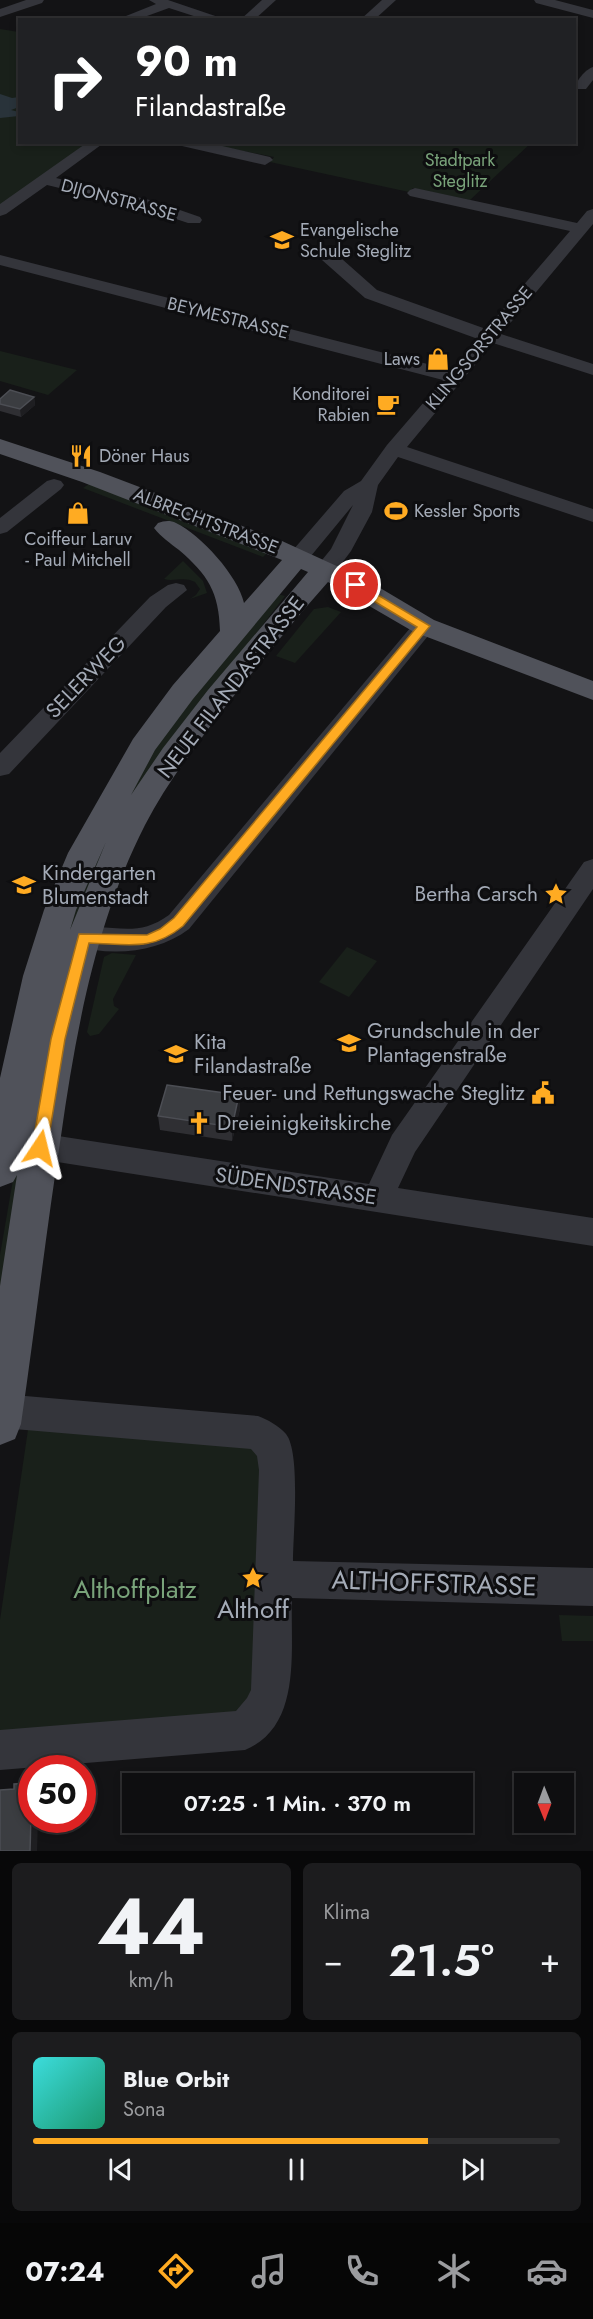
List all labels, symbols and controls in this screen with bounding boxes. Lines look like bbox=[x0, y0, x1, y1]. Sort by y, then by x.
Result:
text: 90 m bbox=[135, 31, 238, 92]
icon: right bbox=[36, 42, 114, 120]
text: Filandastraße bbox=[135, 87, 286, 126]
park label: Stadtpark Steglitz bbox=[425, 147, 495, 194]
street label: DIJONSTRASSE bbox=[58, 172, 180, 228]
place label: Evangelische Schule Steglitz bbox=[300, 217, 412, 264]
school or university icon: Evangelische Schule Steglitz bbox=[269, 227, 295, 253]
street label: KLINGSORSTRASSE bbox=[419, 280, 539, 416]
street label: BEYMESTRASSE bbox=[165, 290, 291, 346]
place label: Laws bbox=[384, 346, 420, 372]
shop icon: Laws bbox=[425, 346, 451, 372]
place label: Konditorei Rabien bbox=[292, 381, 370, 428]
cafe icon: Konditorei Rabien bbox=[375, 391, 401, 417]
restaurant icon: Döner Haus bbox=[68, 443, 94, 469]
place label: Döner Haus bbox=[99, 443, 190, 469]
street label: ALBRECHTSTRASSE bbox=[130, 481, 282, 561]
sports icon: Kessler Sports bbox=[383, 498, 409, 524]
place label: Kessler Sports bbox=[414, 498, 520, 524]
shop icon: Coiffeur Laruv - Paul Mitchell bbox=[65, 500, 91, 526]
place label: Coiffeur Laruv - Paul Mitchell bbox=[24, 526, 132, 573]
pin bbox=[330, 559, 381, 610]
icon: arrive bbox=[339, 568, 372, 601]
street label: NEUE FILANDASTRASSE bbox=[150, 590, 312, 784]
street label: SELERWEG bbox=[39, 629, 133, 725]
place label: Kindergarten Blumenstadt bbox=[42, 858, 156, 912]
school or university icon: Kindergarten Blumenstadt bbox=[11, 872, 37, 898]
place label: Bertha Carsch bbox=[415, 879, 538, 909]
place icon: Bertha Carsch bbox=[543, 881, 569, 907]
place label: Grundschule in der Plantagenstraße bbox=[367, 1016, 541, 1070]
place label: Kita Filandastraße bbox=[194, 1027, 312, 1081]
school or university icon: Grundschule in der Plantagenstraße bbox=[336, 1030, 362, 1056]
school or university icon: Kita Filandastraße bbox=[163, 1041, 189, 1067]
place label: Feuer- und Rettungswache Steglitz bbox=[222, 1078, 525, 1108]
public building icon: Feuer- und Rettungswache Steglitz bbox=[530, 1080, 556, 1106]
place label: Dreieinigkeitskirche bbox=[217, 1108, 392, 1138]
church icon: Dreieinigkeitskirche bbox=[186, 1110, 212, 1136]
position arrow bbox=[8, 1116, 72, 1180]
street label: SÜDENDSTRASSE bbox=[213, 1160, 379, 1212]
street label: ALTHOFFSTRASSE bbox=[331, 1560, 537, 1606]
place icon: Althoff bbox=[240, 1565, 266, 1591]
park label: Althoffplatz bbox=[73, 1570, 197, 1608]
place label: Althoff bbox=[217, 1590, 290, 1628]
speed limit sign: 50 bbox=[18, 1755, 96, 1833]
north arrow bbox=[514, 1773, 574, 1833]
map controls bbox=[514, 1773, 574, 1833]
text: 07:25 · 1 Min. · 370 m bbox=[184, 1787, 411, 1819]
text: 44 bbox=[97, 1871, 206, 1983]
text: Klima bbox=[324, 1898, 370, 1927]
text: 21.5° bbox=[389, 1928, 494, 1993]
text: − bbox=[324, 1937, 343, 1984]
text: + bbox=[540, 1937, 560, 1984]
text: km/h bbox=[129, 1966, 174, 1995]
text: Blue Orbit bbox=[123, 2063, 229, 2095]
text: Sona bbox=[123, 2095, 165, 2124]
icon: previous bbox=[104, 2153, 137, 2186]
icon: pause bbox=[280, 2153, 313, 2186]
icon: next bbox=[456, 2153, 489, 2186]
icon: directions bbox=[155, 2250, 197, 2292]
icon: music bbox=[248, 2250, 290, 2292]
icon: phone bbox=[341, 2250, 383, 2292]
icon: climate bbox=[433, 2250, 475, 2292]
icon: car bbox=[526, 2250, 568, 2292]
text: 07:24 bbox=[25, 2252, 105, 2291]

